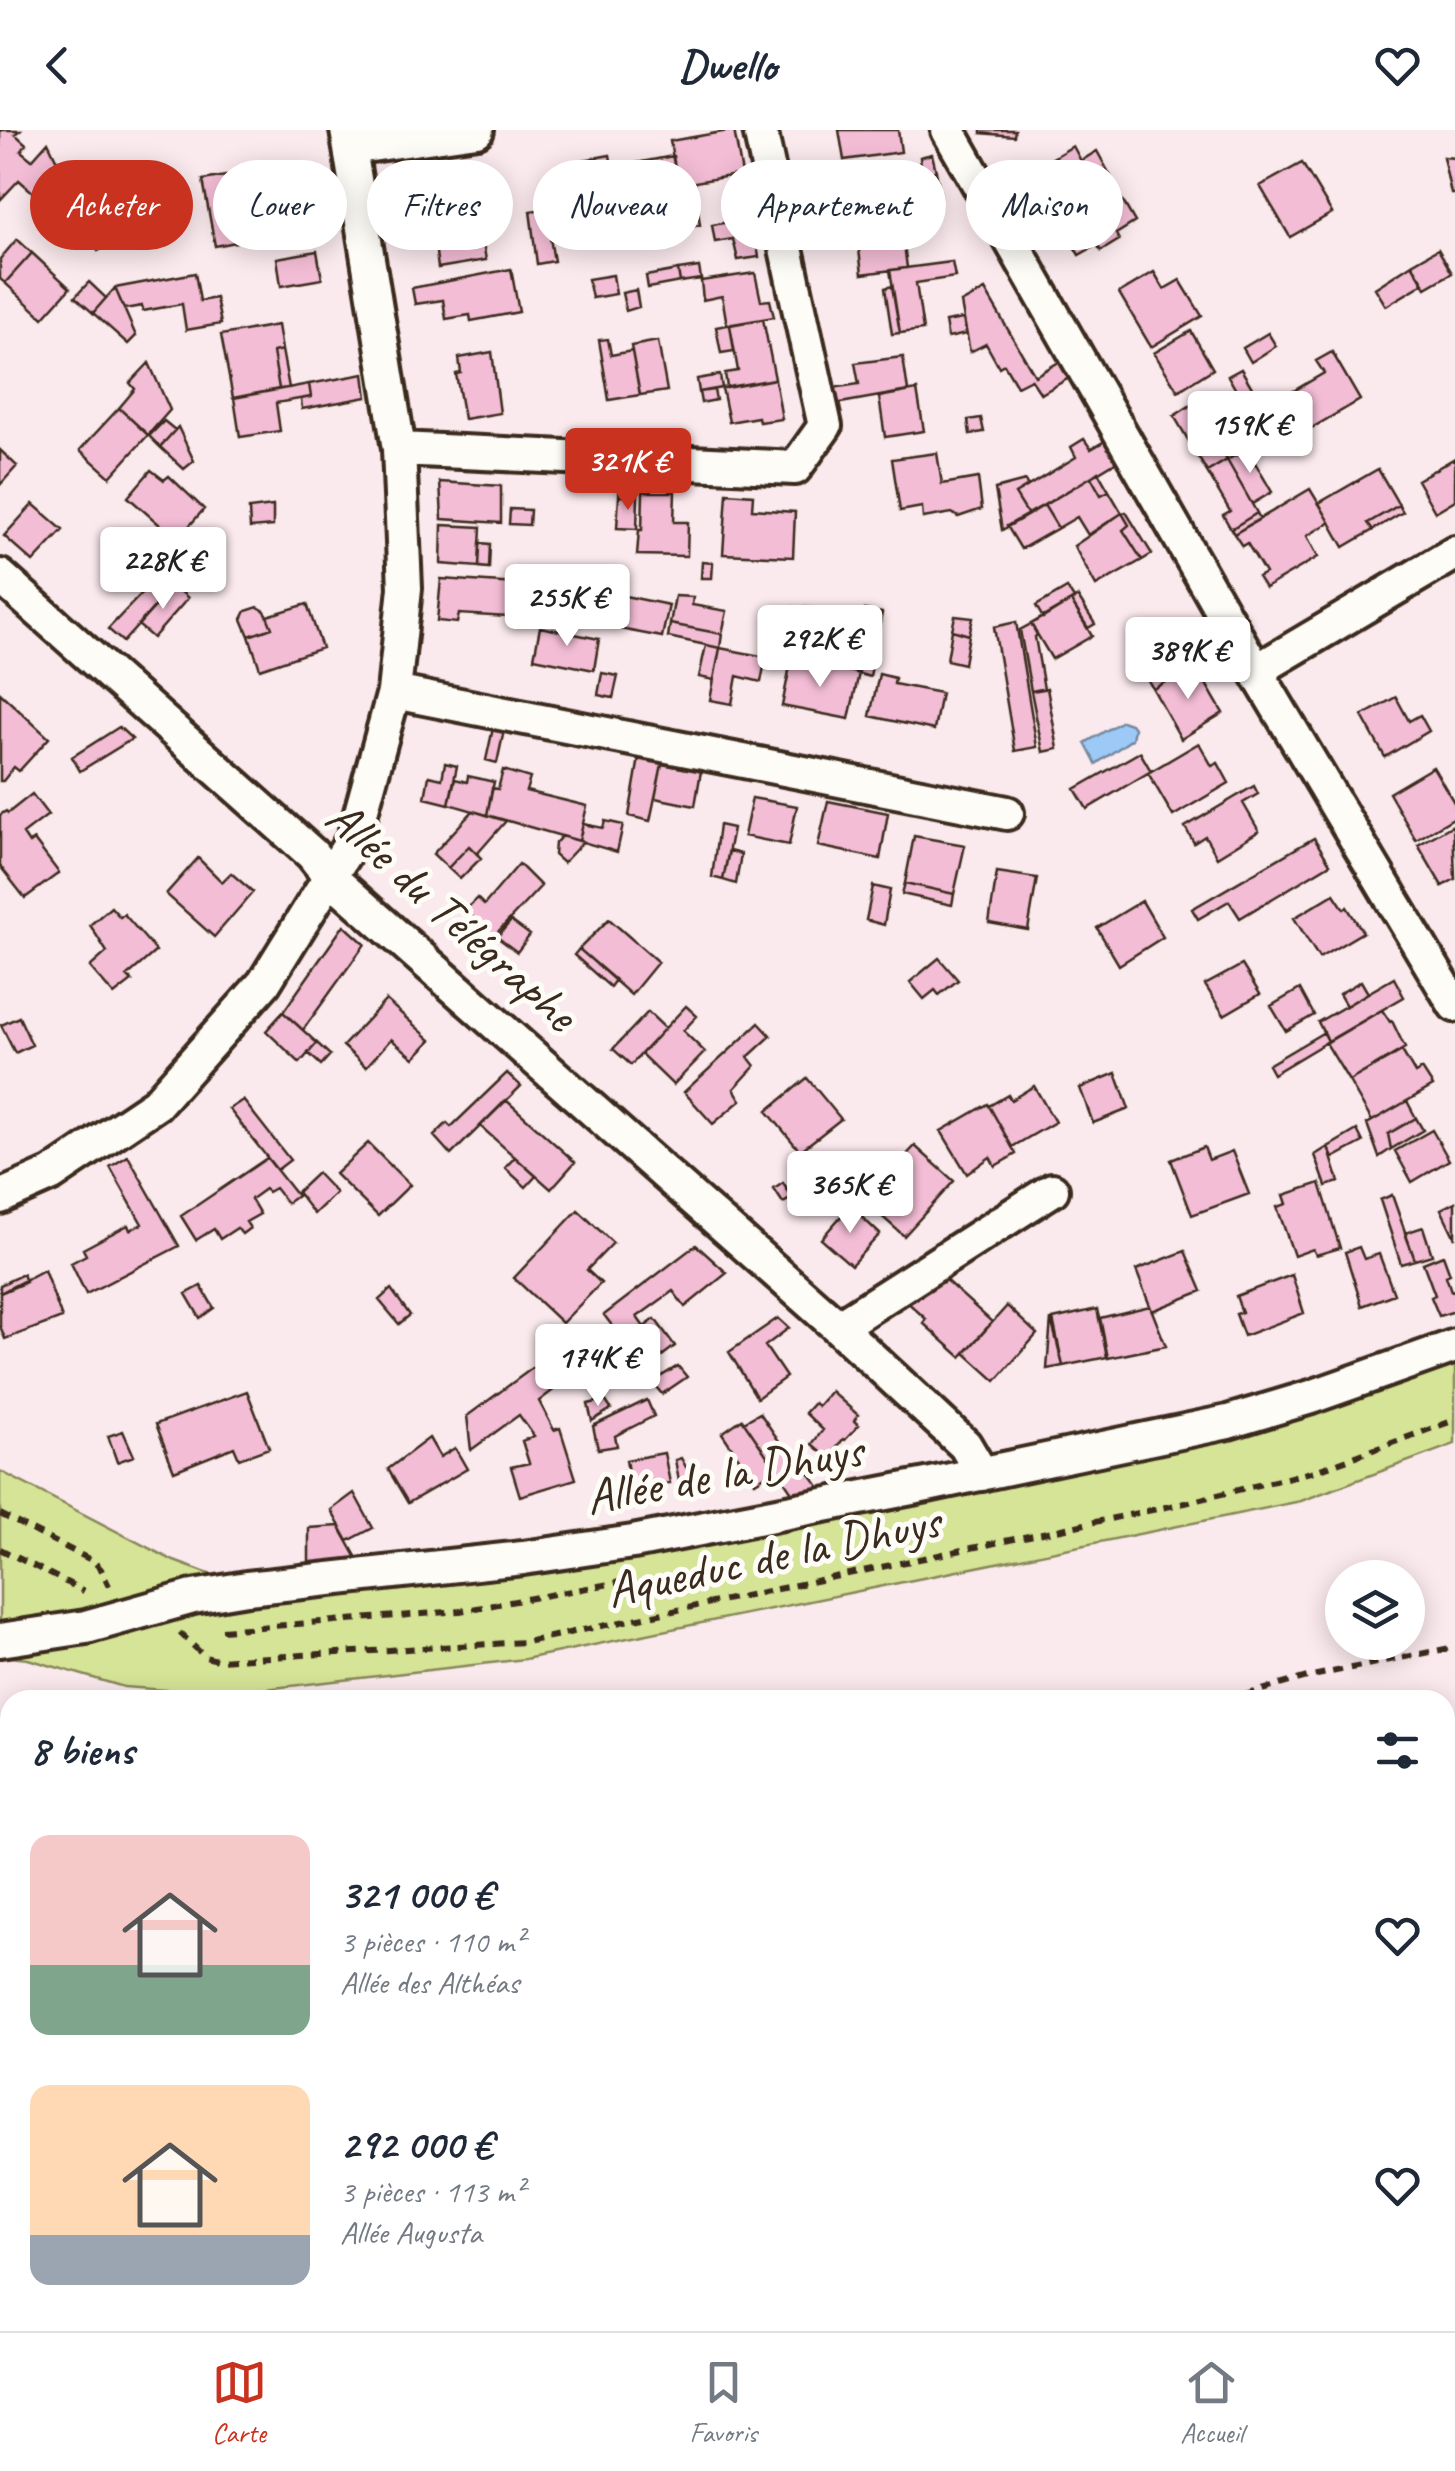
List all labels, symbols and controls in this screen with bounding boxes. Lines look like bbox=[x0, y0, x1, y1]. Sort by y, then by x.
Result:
text: Dwello bbox=[679, 37, 776, 94]
icon: back bbox=[30, 38, 85, 93]
icon: heart bbox=[1370, 38, 1425, 93]
chip: Acheter bbox=[30, 160, 193, 250]
chip: Louer bbox=[213, 160, 347, 250]
chip: Filtres bbox=[367, 160, 513, 250]
chip: Nouveau bbox=[533, 160, 701, 250]
chip: Appartement bbox=[721, 160, 946, 250]
chip: Maison bbox=[966, 160, 1123, 250]
pin: 159K € bbox=[1169, 391, 1331, 476]
text: 159K € bbox=[1210, 403, 1290, 444]
pin: 321K € bbox=[547, 428, 709, 513]
text: 321K € bbox=[587, 440, 669, 481]
pin: 228K € bbox=[82, 527, 244, 612]
text: 228K € bbox=[122, 539, 204, 580]
pin: 255K € bbox=[486, 564, 648, 649]
text: 255K € bbox=[527, 576, 607, 617]
pin: 292K € bbox=[739, 605, 901, 690]
text: 292K € bbox=[779, 617, 861, 658]
pin: 389K € bbox=[1107, 617, 1269, 702]
text: 389K € bbox=[1147, 629, 1229, 670]
street label: Allée du Télégraphe bbox=[313, 786, 593, 1046]
pin: 365K € bbox=[769, 1151, 931, 1236]
text: 365K € bbox=[809, 1163, 891, 1204]
pin: 174K € bbox=[517, 1324, 679, 1409]
text: 174K € bbox=[557, 1336, 639, 1377]
street label: Allée de la Dhuys bbox=[581, 1417, 871, 1529]
street label: Aqueduc de la Dhuys bbox=[601, 1489, 950, 1622]
map controls bbox=[1325, 1560, 1425, 1660]
button: layers bbox=[1325, 1560, 1425, 1660]
icon: filters bbox=[1370, 1723, 1425, 1778]
text: 8 biens bbox=[30, 1724, 134, 1777]
text: 321 000 € bbox=[340, 1868, 493, 1921]
icon: home bbox=[110, 1875, 230, 1995]
icon: heart bbox=[1370, 1908, 1425, 1963]
text: 3 pièces · 110 m² bbox=[340, 1921, 524, 1962]
text: Allée des Althéas bbox=[340, 1962, 519, 2003]
text: 292 000 € bbox=[340, 2118, 492, 2171]
icon: home bbox=[110, 2125, 230, 2245]
icon: heart bbox=[1370, 2158, 1425, 2213]
text: 3 pièces · 113 m² bbox=[340, 2171, 524, 2212]
text: Allée Augusta bbox=[340, 2212, 482, 2253]
tab: Carte bbox=[212, 2355, 267, 2450]
tab: Favoris bbox=[690, 2355, 757, 2450]
tab: Accueil bbox=[1180, 2355, 1243, 2450]

